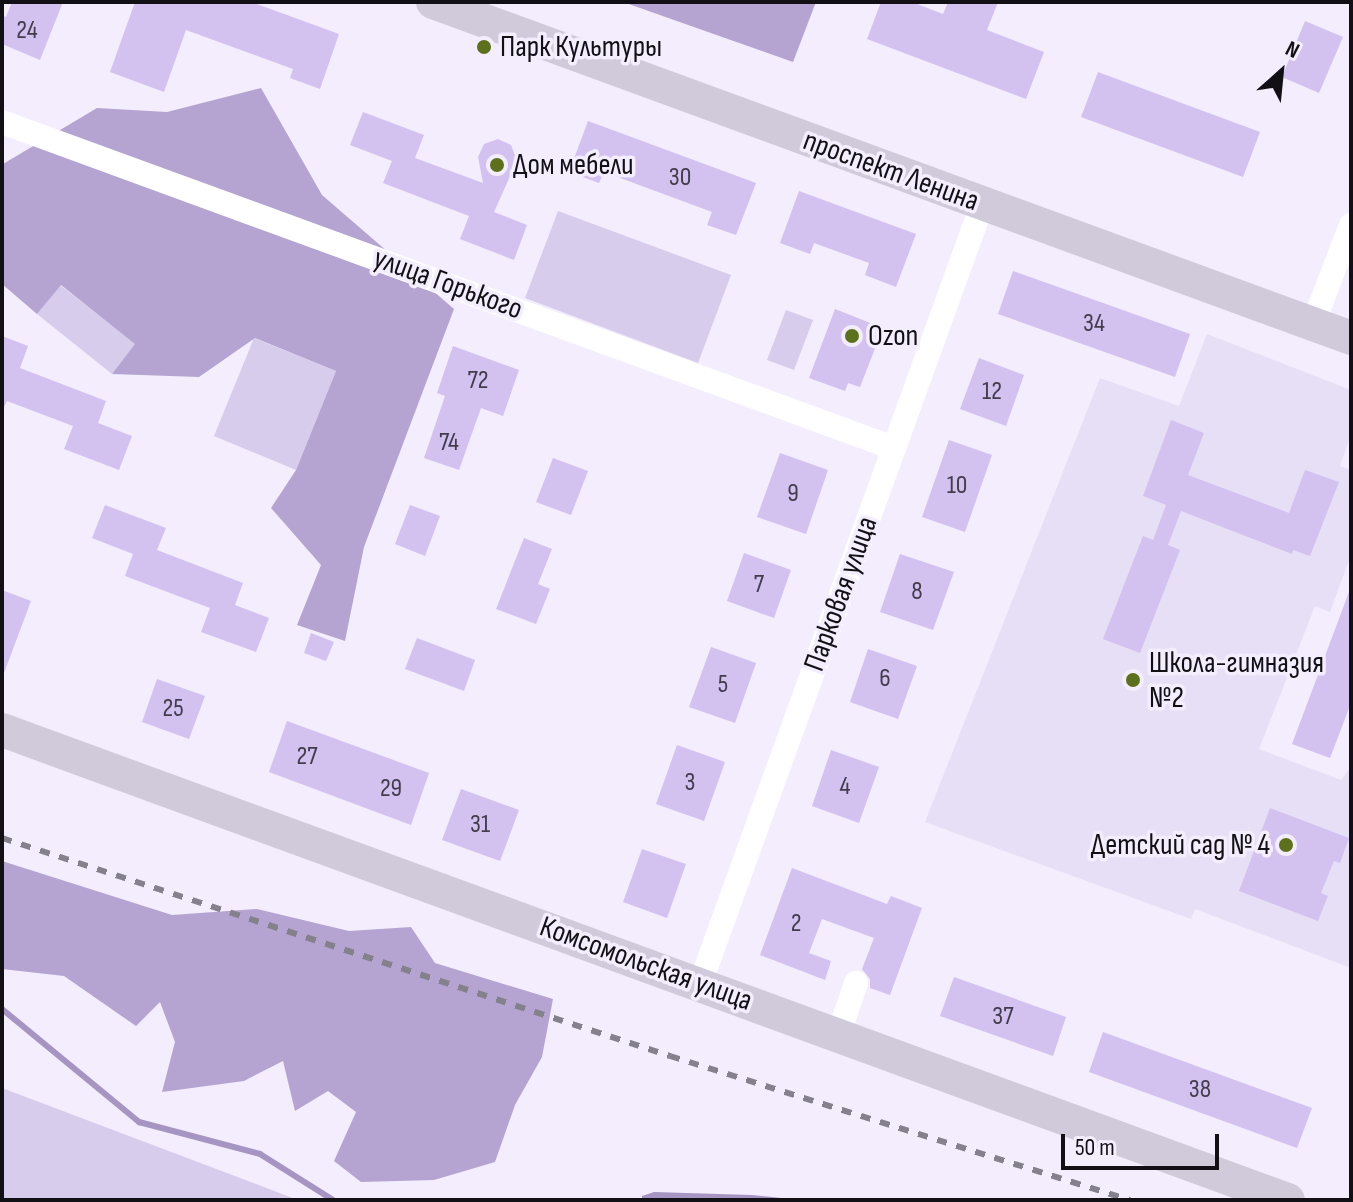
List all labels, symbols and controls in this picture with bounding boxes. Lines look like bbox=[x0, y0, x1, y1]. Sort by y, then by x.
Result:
house number: 24 bbox=[16, 15, 38, 47]
place label: Парк Культуры bbox=[500, 29, 662, 65]
north arrow bbox=[1241, 32, 1321, 112]
text: N bbox=[1281, 35, 1303, 65]
marker: Парк Культуры bbox=[475, 38, 493, 56]
street label: проспект Ленина bbox=[798, 123, 984, 219]
place label: Дом мебели bbox=[513, 147, 633, 183]
marker: Дом мебели bbox=[488, 156, 506, 174]
house number: 30 bbox=[669, 162, 691, 194]
street label: улица Горького bbox=[369, 240, 527, 328]
house number: 34 bbox=[1083, 308, 1105, 340]
place label: Ozon bbox=[868, 318, 918, 354]
marker: Ozon bbox=[843, 327, 861, 345]
house number: 72 bbox=[467, 365, 489, 397]
house number: 12 bbox=[982, 376, 1002, 408]
house number: 74 bbox=[439, 427, 459, 459]
house number: 10 bbox=[947, 470, 967, 502]
house number: 9 bbox=[787, 478, 799, 510]
street label: Парковая улица bbox=[796, 512, 886, 676]
house number: 7 bbox=[754, 569, 764, 601]
house number: 8 bbox=[911, 576, 923, 608]
place label: Школа-гимназия №2 bbox=[1149, 645, 1324, 716]
house number: 6 bbox=[879, 663, 891, 695]
house number: 5 bbox=[718, 669, 728, 701]
marker: Школа-гимназия №2 bbox=[1124, 671, 1142, 689]
house number: 25 bbox=[162, 693, 184, 725]
house number: 27 bbox=[296, 741, 318, 773]
house number: 3 bbox=[685, 767, 695, 799]
house number: 4 bbox=[840, 771, 850, 803]
house number: 29 bbox=[380, 773, 402, 805]
house number: 31 bbox=[470, 809, 490, 841]
place label: Детский сад № 4 bbox=[1091, 827, 1270, 863]
marker: Детский сад № 4 bbox=[1277, 836, 1295, 854]
house number: 2 bbox=[791, 908, 801, 940]
street label: Комсомольская улица bbox=[535, 909, 757, 1019]
house number: 37 bbox=[992, 1001, 1014, 1033]
house number: 38 bbox=[1189, 1074, 1211, 1106]
scale bar bbox=[1065, 1118, 1223, 1168]
text: 50 m bbox=[1075, 1133, 1115, 1162]

